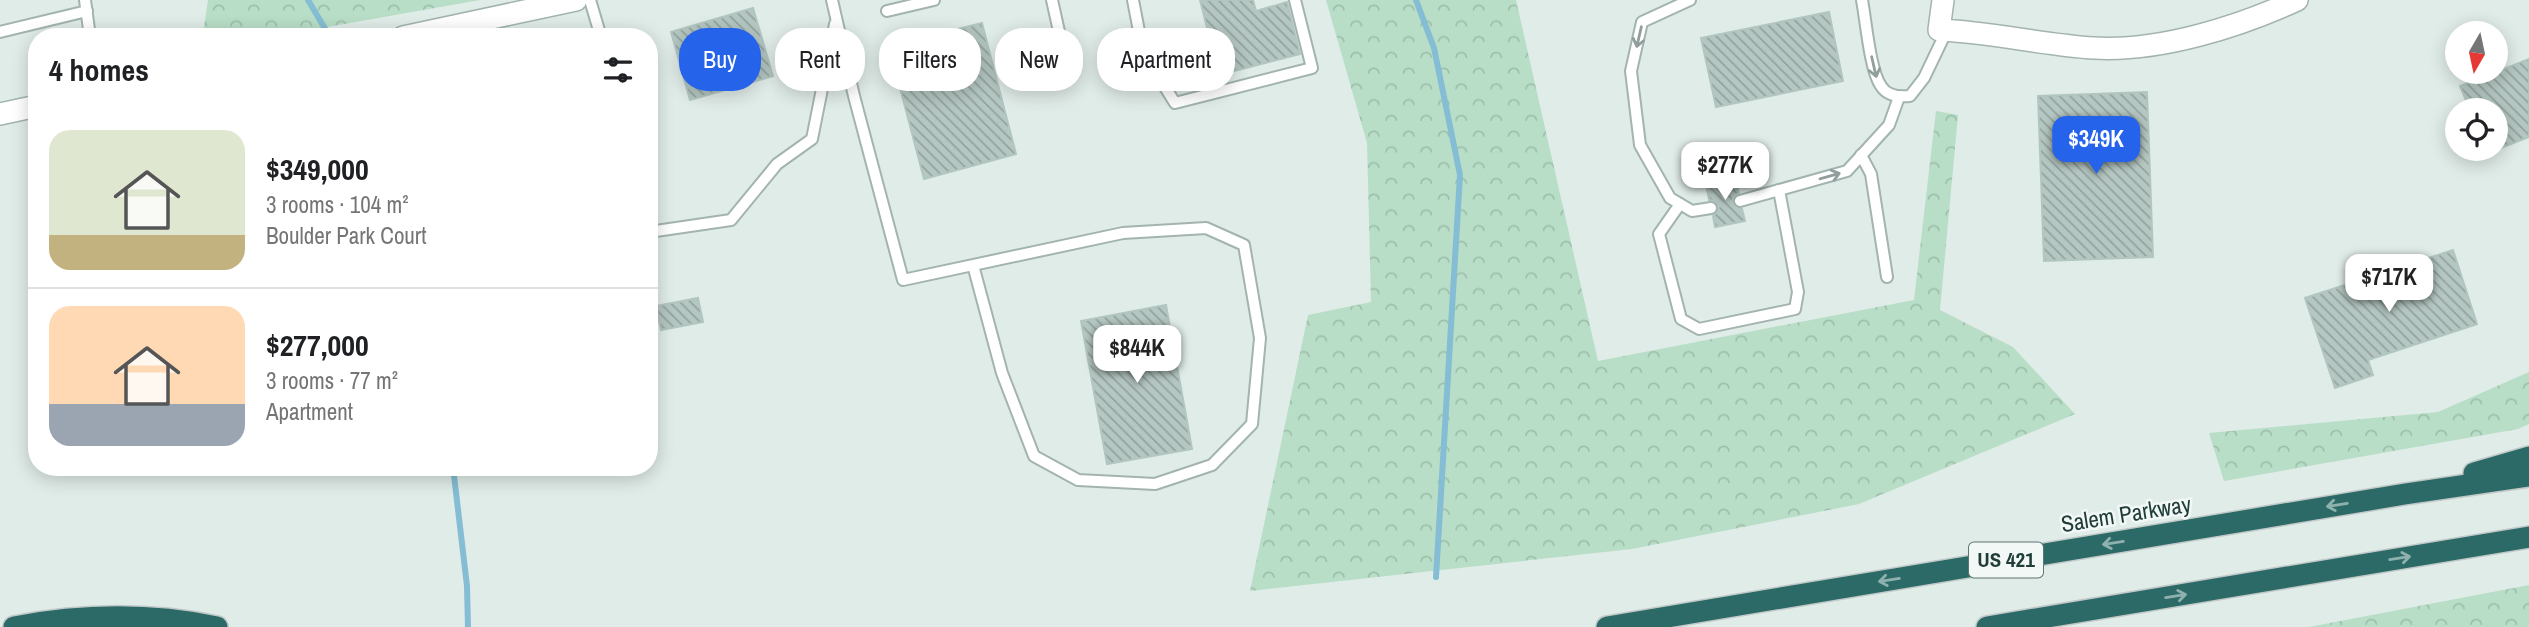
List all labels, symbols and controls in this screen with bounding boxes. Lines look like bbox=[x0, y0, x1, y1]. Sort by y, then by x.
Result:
north arrow bbox=[2445, 21, 2508, 84]
map controls bbox=[2445, 21, 2508, 161]
one-way arrow bbox=[1632, 25, 1645, 48]
chip: Buy bbox=[679, 28, 761, 91]
chip: Rent bbox=[775, 28, 865, 91]
chip: Filters bbox=[879, 28, 981, 91]
chip: New bbox=[995, 28, 1083, 91]
chip: Apartment bbox=[1097, 28, 1235, 91]
text: 4 homes bbox=[49, 50, 149, 90]
icon: filters bbox=[599, 51, 637, 89]
one-way arrow bbox=[1868, 55, 1882, 78]
button: locate bbox=[2445, 98, 2508, 161]
pin: $349K bbox=[2047, 116, 2145, 176]
text: $349K bbox=[2068, 123, 2124, 154]
pin: $277K bbox=[1676, 142, 1774, 202]
text: $349,000 bbox=[266, 149, 369, 189]
text: $277K bbox=[1697, 149, 1753, 180]
icon: home bbox=[105, 158, 189, 242]
one-way arrow bbox=[1818, 168, 1840, 181]
text: 3 rooms · 104 m² bbox=[266, 189, 409, 220]
text: Boulder Park Court bbox=[266, 220, 426, 251]
pin: $717K bbox=[2340, 254, 2438, 314]
text: $717K bbox=[2361, 261, 2417, 292]
text: $277,000 bbox=[266, 325, 369, 365]
pin: $844K bbox=[1088, 326, 1186, 385]
text: $844K bbox=[1109, 332, 1165, 363]
icon: home bbox=[105, 334, 189, 418]
text: 3 rooms · 77 m² bbox=[266, 365, 398, 396]
text: Apartment bbox=[266, 396, 353, 427]
street label: Salem Parkway bbox=[2059, 488, 2194, 539]
one-way arrow bbox=[2326, 499, 2349, 512]
one-way arrow bbox=[2102, 537, 2125, 550]
road number: US 421 bbox=[1969, 542, 2043, 578]
one-way arrow bbox=[2388, 551, 2411, 564]
one-way arrow bbox=[1878, 574, 1901, 587]
one-way arrow bbox=[2164, 589, 2186, 602]

